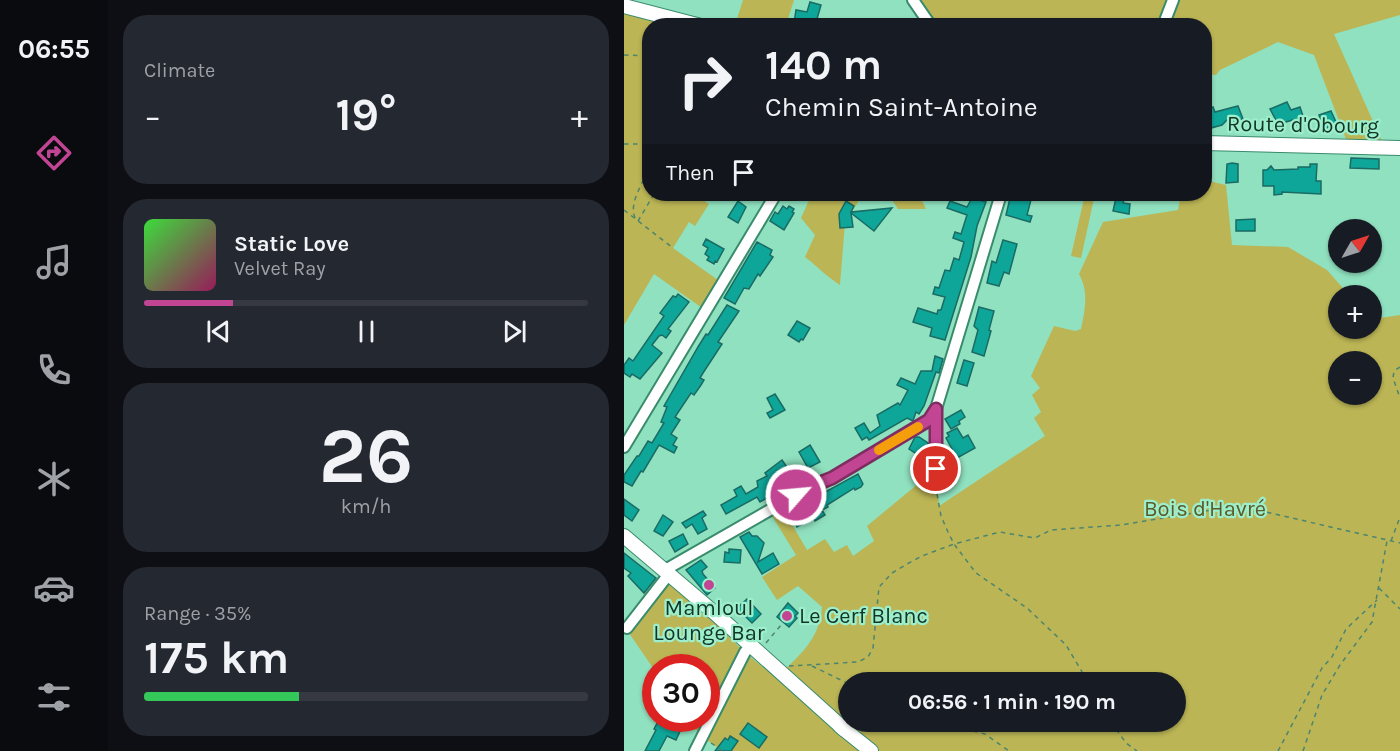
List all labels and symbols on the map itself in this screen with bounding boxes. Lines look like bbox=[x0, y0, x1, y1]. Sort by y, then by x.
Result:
street label: Route d'Obourg bbox=[1227, 111, 1380, 139]
north arrow bbox=[1328, 219, 1382, 273]
pin bbox=[910, 443, 961, 494]
position arrow bbox=[764, 463, 828, 527]
park label: Bois d'Havré bbox=[1144, 496, 1266, 522]
marker: Mamloul Lounge Bar bbox=[702, 578, 716, 592]
place label: Mamloul Lounge Bar bbox=[653, 595, 765, 646]
place label: Le Cerf Blanc bbox=[799, 603, 928, 629]
marker: Le Cerf Blanc bbox=[780, 609, 794, 623]
speed limit sign: 30 bbox=[642, 654, 720, 732]

